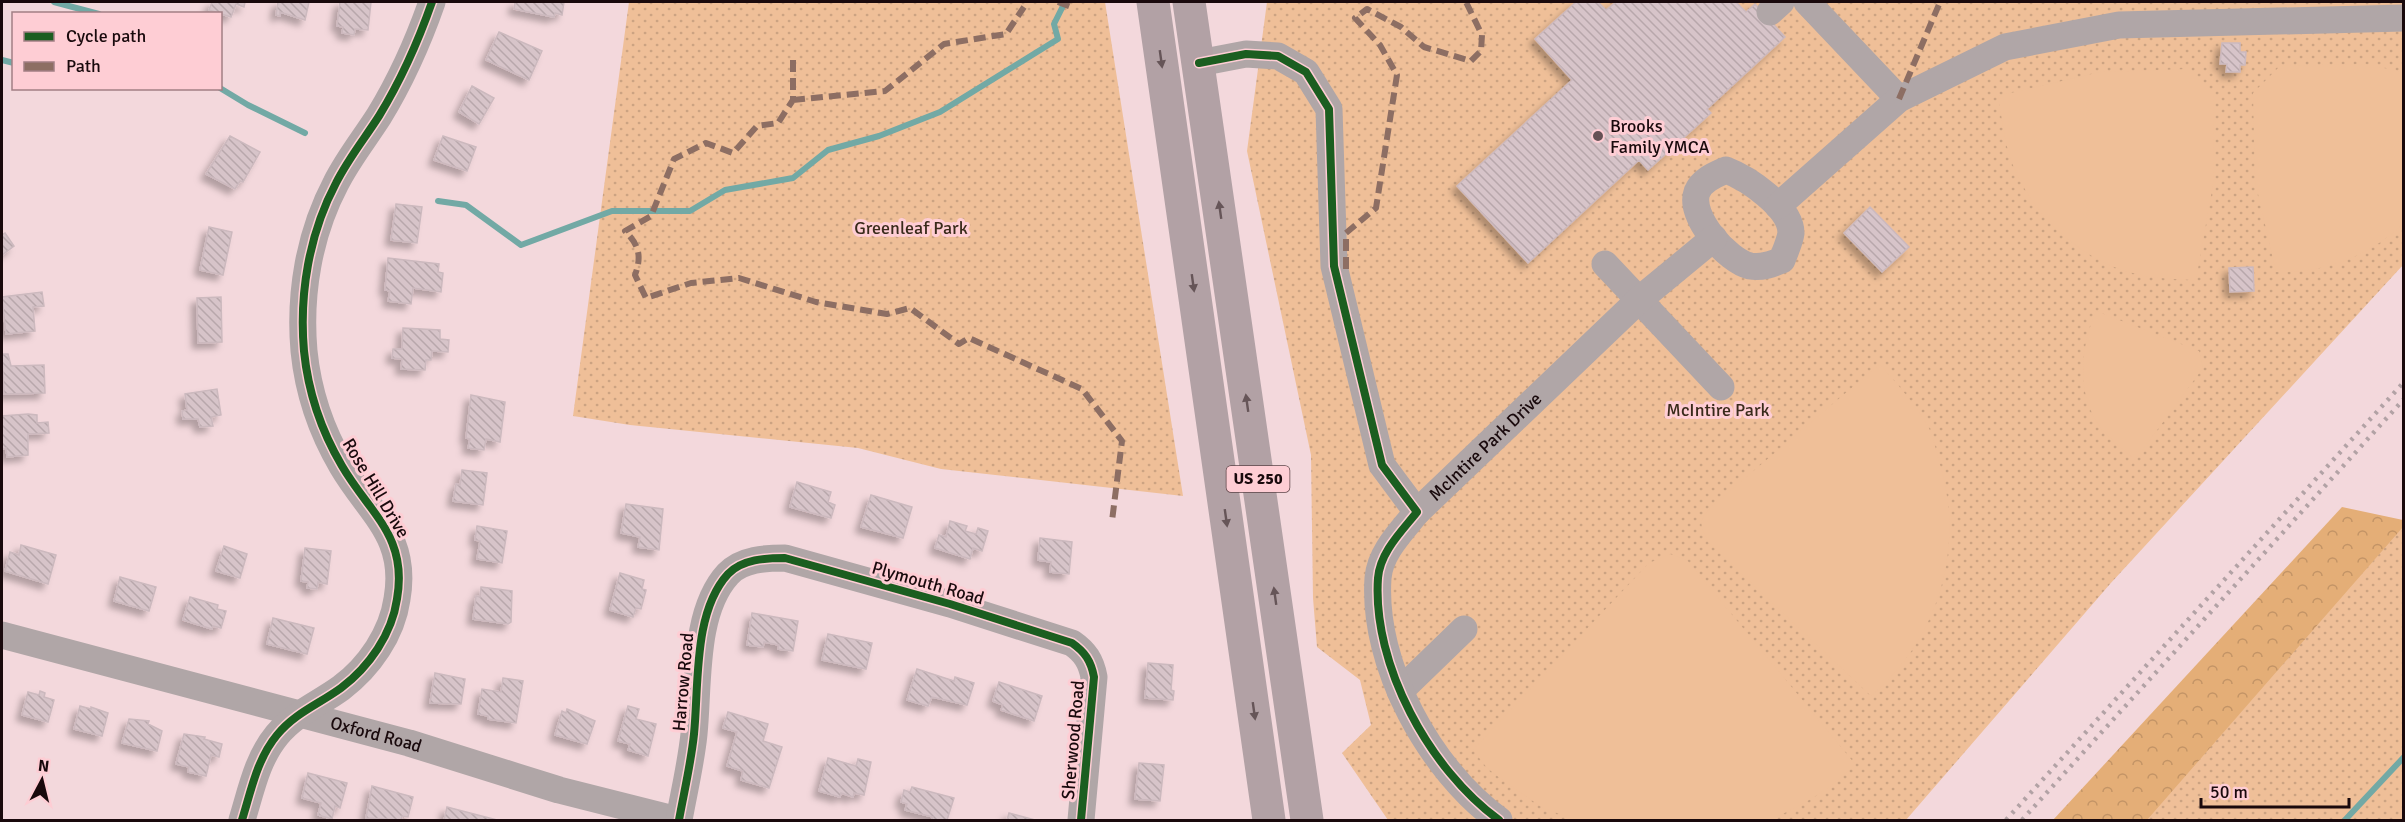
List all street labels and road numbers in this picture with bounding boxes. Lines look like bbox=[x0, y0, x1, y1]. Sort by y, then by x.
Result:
street label: McIntire Park Drive bbox=[1424, 388, 1546, 506]
street label: Rose Hill Drive bbox=[338, 434, 414, 542]
road number: US 250 bbox=[1226, 466, 1290, 492]
street label: Plymouth Road bbox=[869, 556, 987, 610]
street label: Harrow Road bbox=[668, 632, 698, 732]
street label: Sherwood Road bbox=[1057, 680, 1089, 800]
street label: Oxford Road bbox=[328, 712, 425, 757]

